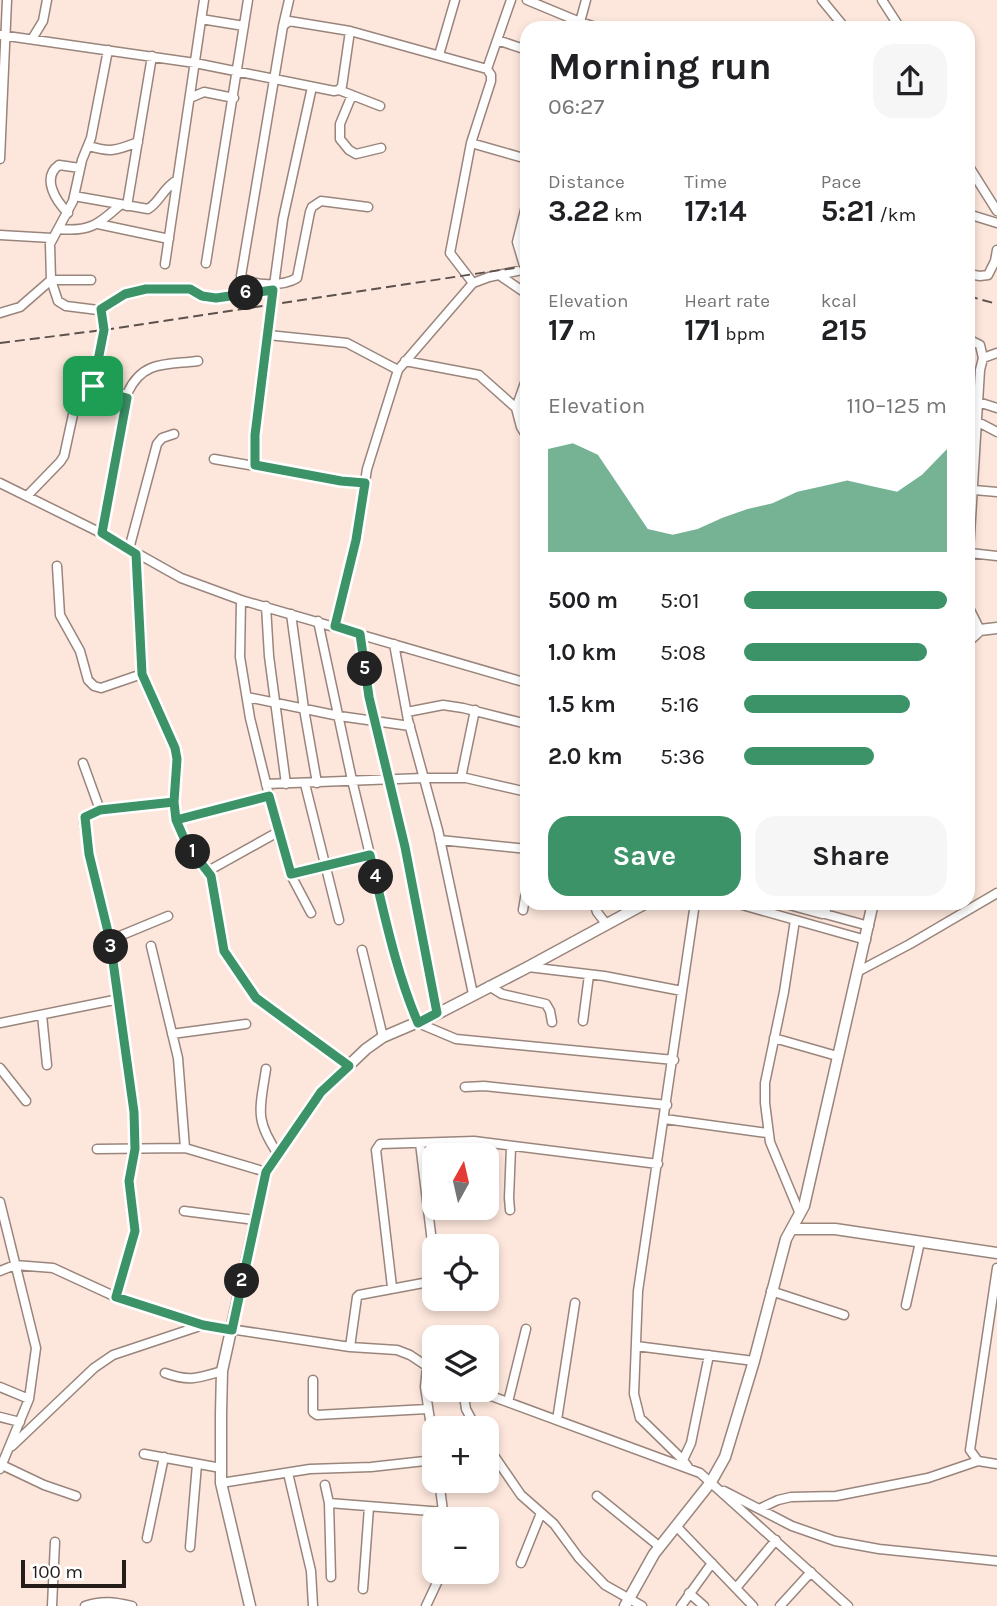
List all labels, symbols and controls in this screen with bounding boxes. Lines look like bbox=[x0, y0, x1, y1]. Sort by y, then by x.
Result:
text: Morning run bbox=[548, 44, 772, 89]
button: share bbox=[873, 44, 947, 118]
text: 06:27 bbox=[548, 93, 604, 120]
text: Distance bbox=[548, 171, 625, 193]
text: Time bbox=[684, 171, 727, 193]
text: Pace bbox=[821, 171, 861, 193]
text: 3.22 bbox=[548, 193, 609, 229]
text: 17:14 bbox=[684, 193, 747, 229]
text: 5:21 bbox=[821, 193, 875, 229]
text: km bbox=[609, 204, 642, 226]
text: /km bbox=[875, 204, 916, 226]
pin: 6 bbox=[229, 276, 264, 310]
text: 6 bbox=[240, 281, 251, 303]
text: Elevation bbox=[548, 290, 628, 312]
text: Heart rate bbox=[684, 290, 770, 312]
text: kcal bbox=[821, 290, 857, 312]
text: 17 bbox=[548, 312, 574, 348]
text: 171 bbox=[684, 312, 721, 348]
text: 215 bbox=[821, 312, 867, 348]
text: m bbox=[574, 323, 596, 345]
text: bpm bbox=[721, 323, 765, 345]
pin bbox=[63, 356, 123, 416]
icon: arrive bbox=[74, 367, 112, 405]
text: Elevation bbox=[548, 392, 645, 419]
text: 110–125 m bbox=[846, 392, 947, 419]
text: 500 m bbox=[548, 587, 618, 614]
text: 5:01 bbox=[660, 587, 700, 614]
text: 1.0 km bbox=[548, 639, 617, 666]
text: 5:08 bbox=[660, 639, 706, 666]
pin: 5 bbox=[348, 652, 382, 686]
text: 5 bbox=[359, 657, 370, 679]
text: 1.5 km bbox=[548, 691, 616, 718]
text: 5:16 bbox=[660, 691, 699, 718]
text: 2.0 km bbox=[548, 743, 623, 770]
text: 5:36 bbox=[660, 743, 705, 770]
button: Save bbox=[548, 816, 741, 896]
button: Share bbox=[755, 816, 947, 896]
pin: 1 bbox=[176, 834, 210, 870]
text: 1 bbox=[189, 840, 196, 862]
pin: 4 bbox=[358, 860, 394, 894]
text: 4 bbox=[370, 865, 381, 887]
pin: 3 bbox=[94, 930, 128, 964]
text: 3 bbox=[105, 935, 116, 957]
north arrow bbox=[422, 1143, 499, 1220]
map controls bbox=[422, 1143, 499, 1584]
button: locate bbox=[422, 1234, 499, 1311]
pin: 2 bbox=[224, 1264, 260, 1298]
text: 2 bbox=[236, 1269, 247, 1291]
button: layers bbox=[422, 1325, 499, 1402]
button: + bbox=[422, 1416, 499, 1493]
button: − bbox=[422, 1507, 499, 1584]
scale bar bbox=[21, 1557, 126, 1589]
text: 100 m bbox=[32, 1561, 83, 1583]

